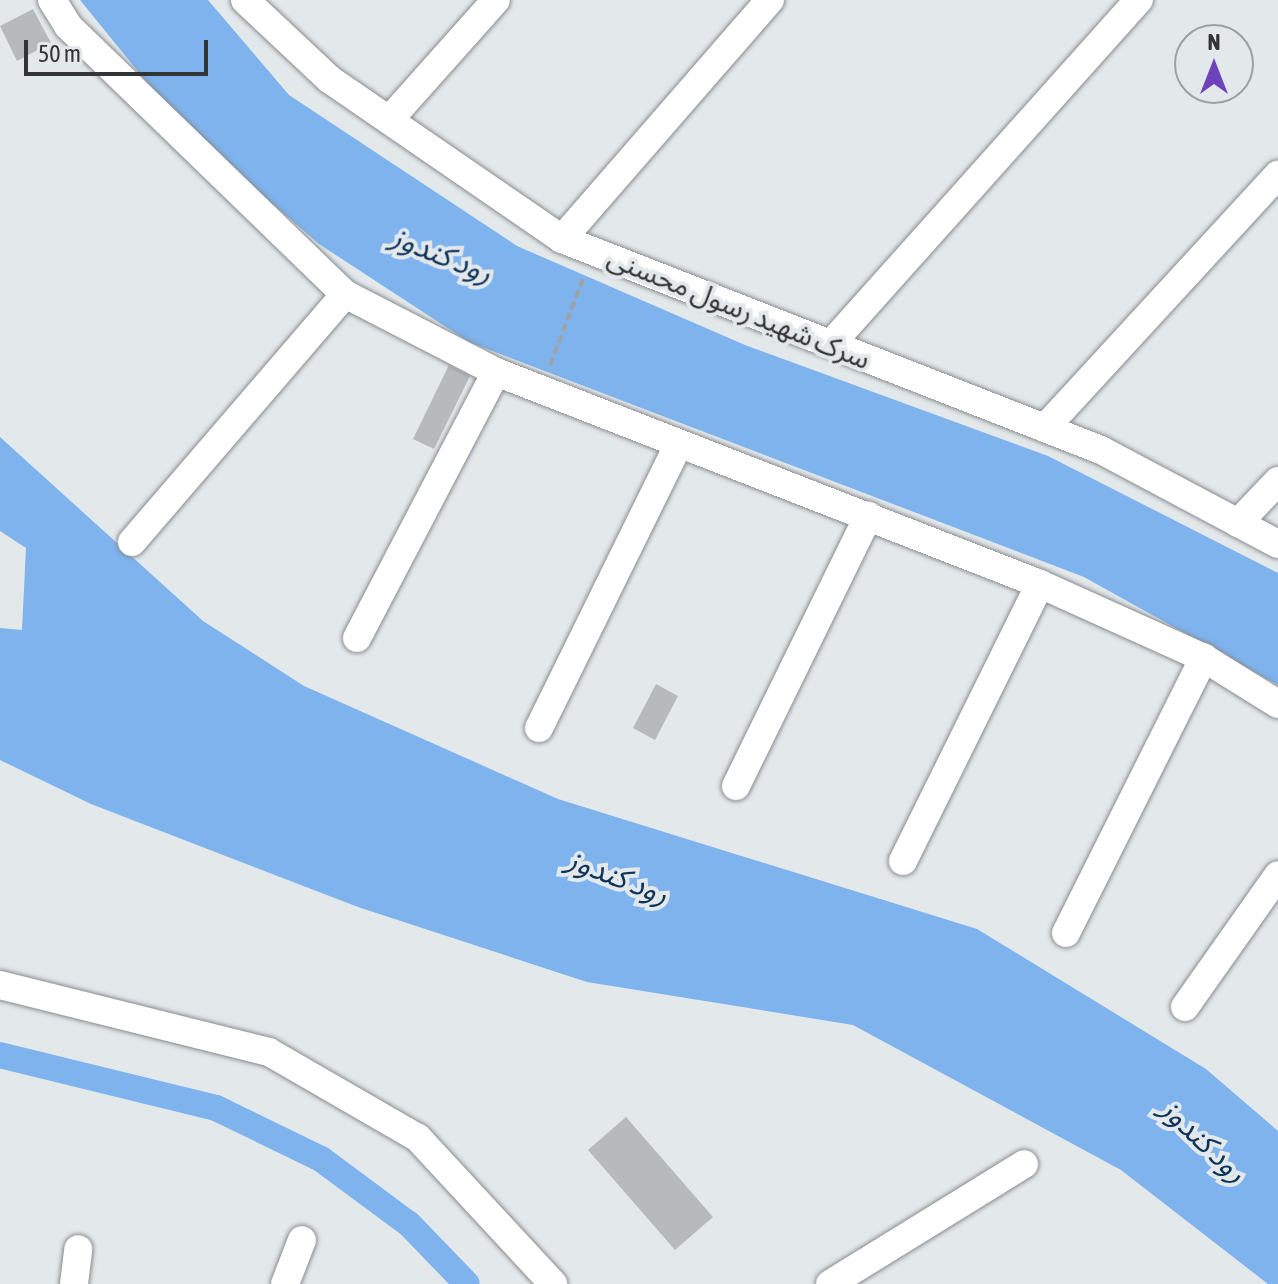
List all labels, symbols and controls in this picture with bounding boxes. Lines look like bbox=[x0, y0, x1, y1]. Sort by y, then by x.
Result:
scale bar bbox=[28, 24, 212, 74]
north arrow bbox=[1174, 24, 1254, 104]
text: N bbox=[1208, 29, 1220, 55]
text: 50 m bbox=[38, 40, 81, 67]
water label: رود کندوز bbox=[386, 217, 498, 291]
street label: سرک شهید رسول محسنی bbox=[603, 240, 875, 376]
water label: رود کندوز bbox=[562, 840, 674, 912]
water label: رود کندوز bbox=[1153, 1090, 1255, 1190]

